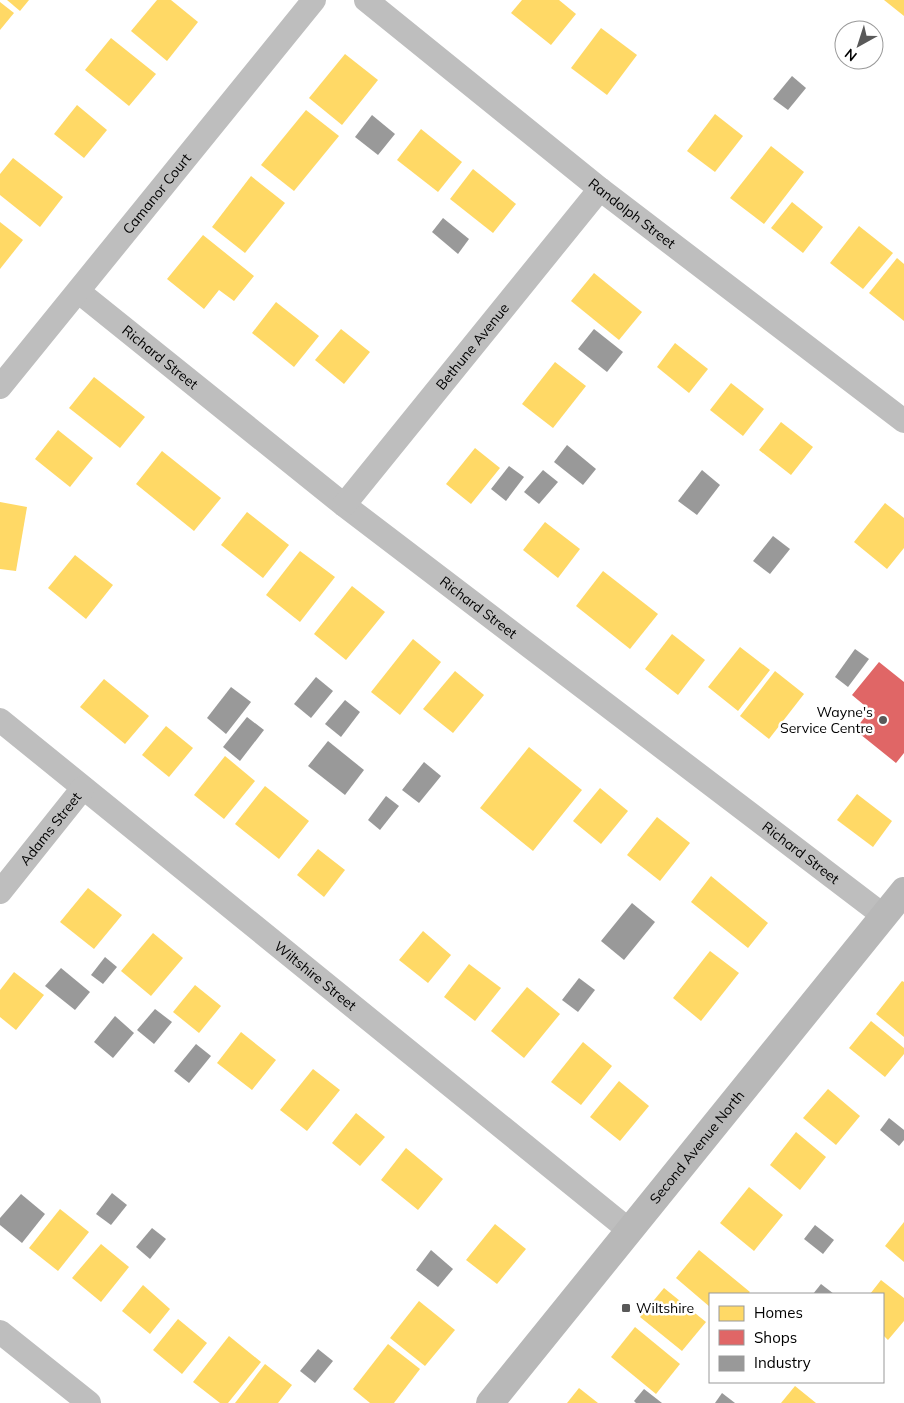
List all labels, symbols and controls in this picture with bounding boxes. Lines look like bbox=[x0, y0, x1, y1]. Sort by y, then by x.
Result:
north arrow bbox=[834, 20, 884, 70]
text: N bbox=[841, 45, 861, 65]
street label: Camanor Court bbox=[119, 149, 195, 238]
street label: Randolph Street bbox=[585, 174, 679, 252]
street label: Bethune Avenue bbox=[432, 299, 513, 394]
street label: Richard Street bbox=[118, 321, 202, 393]
street label: Richard Street bbox=[436, 572, 521, 643]
place label: Wayne's Service Centre bbox=[780, 703, 873, 737]
marker: Wayne's Service Centre bbox=[877, 714, 889, 726]
street label: Adams Street bbox=[16, 788, 85, 869]
street label: Richard Street bbox=[759, 817, 843, 888]
street label: Wiltshire Street bbox=[271, 937, 360, 1015]
street label: Second Avenue North bbox=[646, 1087, 748, 1208]
legend bbox=[709, 1293, 884, 1383]
place label: Wiltshire bbox=[636, 1299, 694, 1317]
marker: Wiltshire bbox=[620, 1302, 632, 1314]
text: Homes bbox=[754, 1303, 803, 1322]
text: Shops bbox=[754, 1328, 797, 1347]
text: Industry bbox=[754, 1353, 811, 1372]

